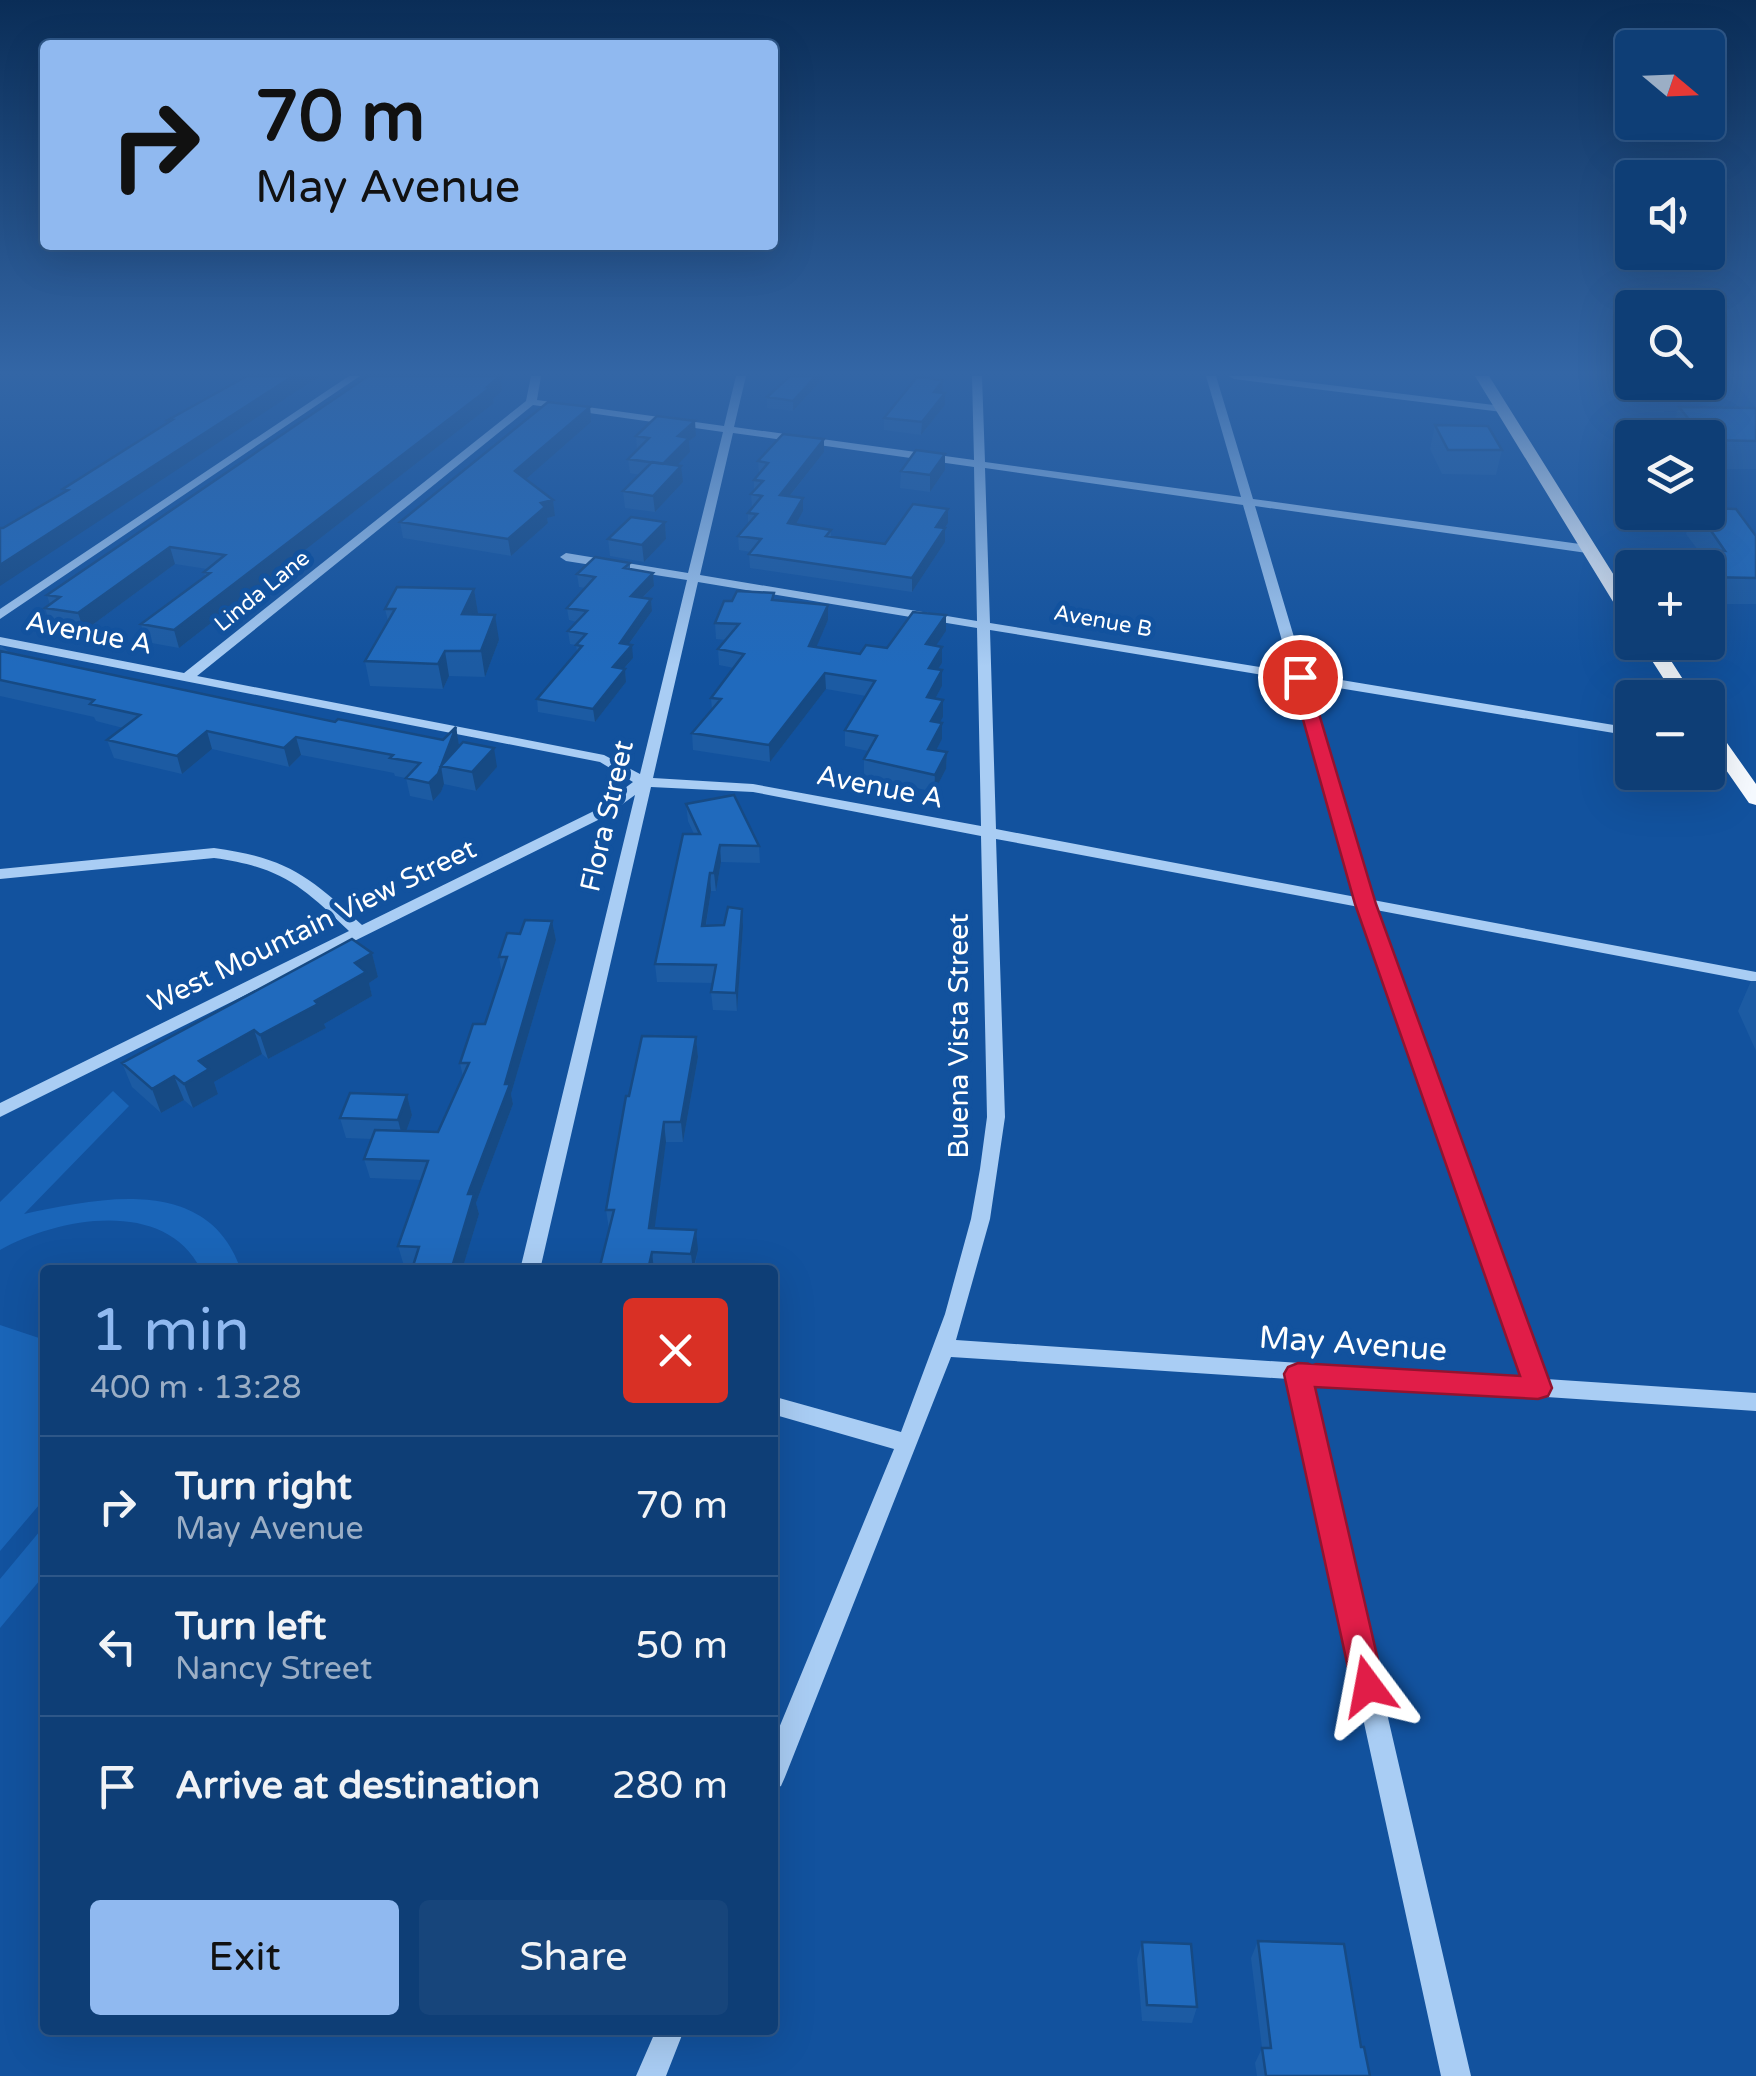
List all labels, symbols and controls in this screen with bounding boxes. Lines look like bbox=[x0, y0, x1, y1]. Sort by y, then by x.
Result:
north arrow bbox=[1615, 30, 1725, 140]
map controls bbox=[1615, 30, 1725, 790]
text: 70 m bbox=[255, 76, 425, 160]
icon: right bbox=[90, 80, 220, 210]
button: sound bbox=[1615, 160, 1725, 270]
text: May Avenue bbox=[255, 161, 520, 215]
button: search bbox=[1615, 290, 1725, 400]
button: layers bbox=[1615, 420, 1725, 530]
street label: Linda Lane bbox=[209, 545, 315, 637]
button: + bbox=[1615, 550, 1725, 660]
street label: Avenue B bbox=[1052, 600, 1154, 642]
street label: Avenue A bbox=[23, 604, 155, 662]
pin bbox=[1258, 635, 1343, 720]
icon: arrive bbox=[1273, 650, 1328, 705]
button: − bbox=[1615, 680, 1725, 790]
street label: Flora Street bbox=[573, 737, 641, 895]
street label: Avenue A bbox=[814, 758, 946, 816]
street label: West Mountain View Street bbox=[142, 832, 482, 1020]
street label: Buena Vista Street bbox=[942, 913, 976, 1159]
text: 1 min bbox=[90, 1295, 250, 1367]
button: close bbox=[623, 1298, 728, 1403]
street label: May Avenue bbox=[1258, 1318, 1448, 1370]
text: 400 m · 13:28 bbox=[90, 1369, 302, 1407]
text: Turn right bbox=[175, 1464, 352, 1510]
icon: right bbox=[90, 1479, 145, 1534]
text: 70 m bbox=[636, 1483, 728, 1529]
text: May Avenue bbox=[175, 1510, 364, 1548]
text: Turn left bbox=[175, 1604, 326, 1650]
icon: left bbox=[90, 1619, 145, 1674]
text: 50 m bbox=[636, 1623, 728, 1669]
position arrow bbox=[1316, 1634, 1420, 1738]
text: Nancy Street bbox=[175, 1650, 372, 1688]
icon: arrive bbox=[90, 1759, 145, 1814]
text: Arrive at destination bbox=[175, 1763, 540, 1809]
text: 280 m bbox=[612, 1763, 728, 1809]
button: Exit bbox=[90, 1900, 399, 2015]
button: Share bbox=[419, 1900, 728, 2015]

